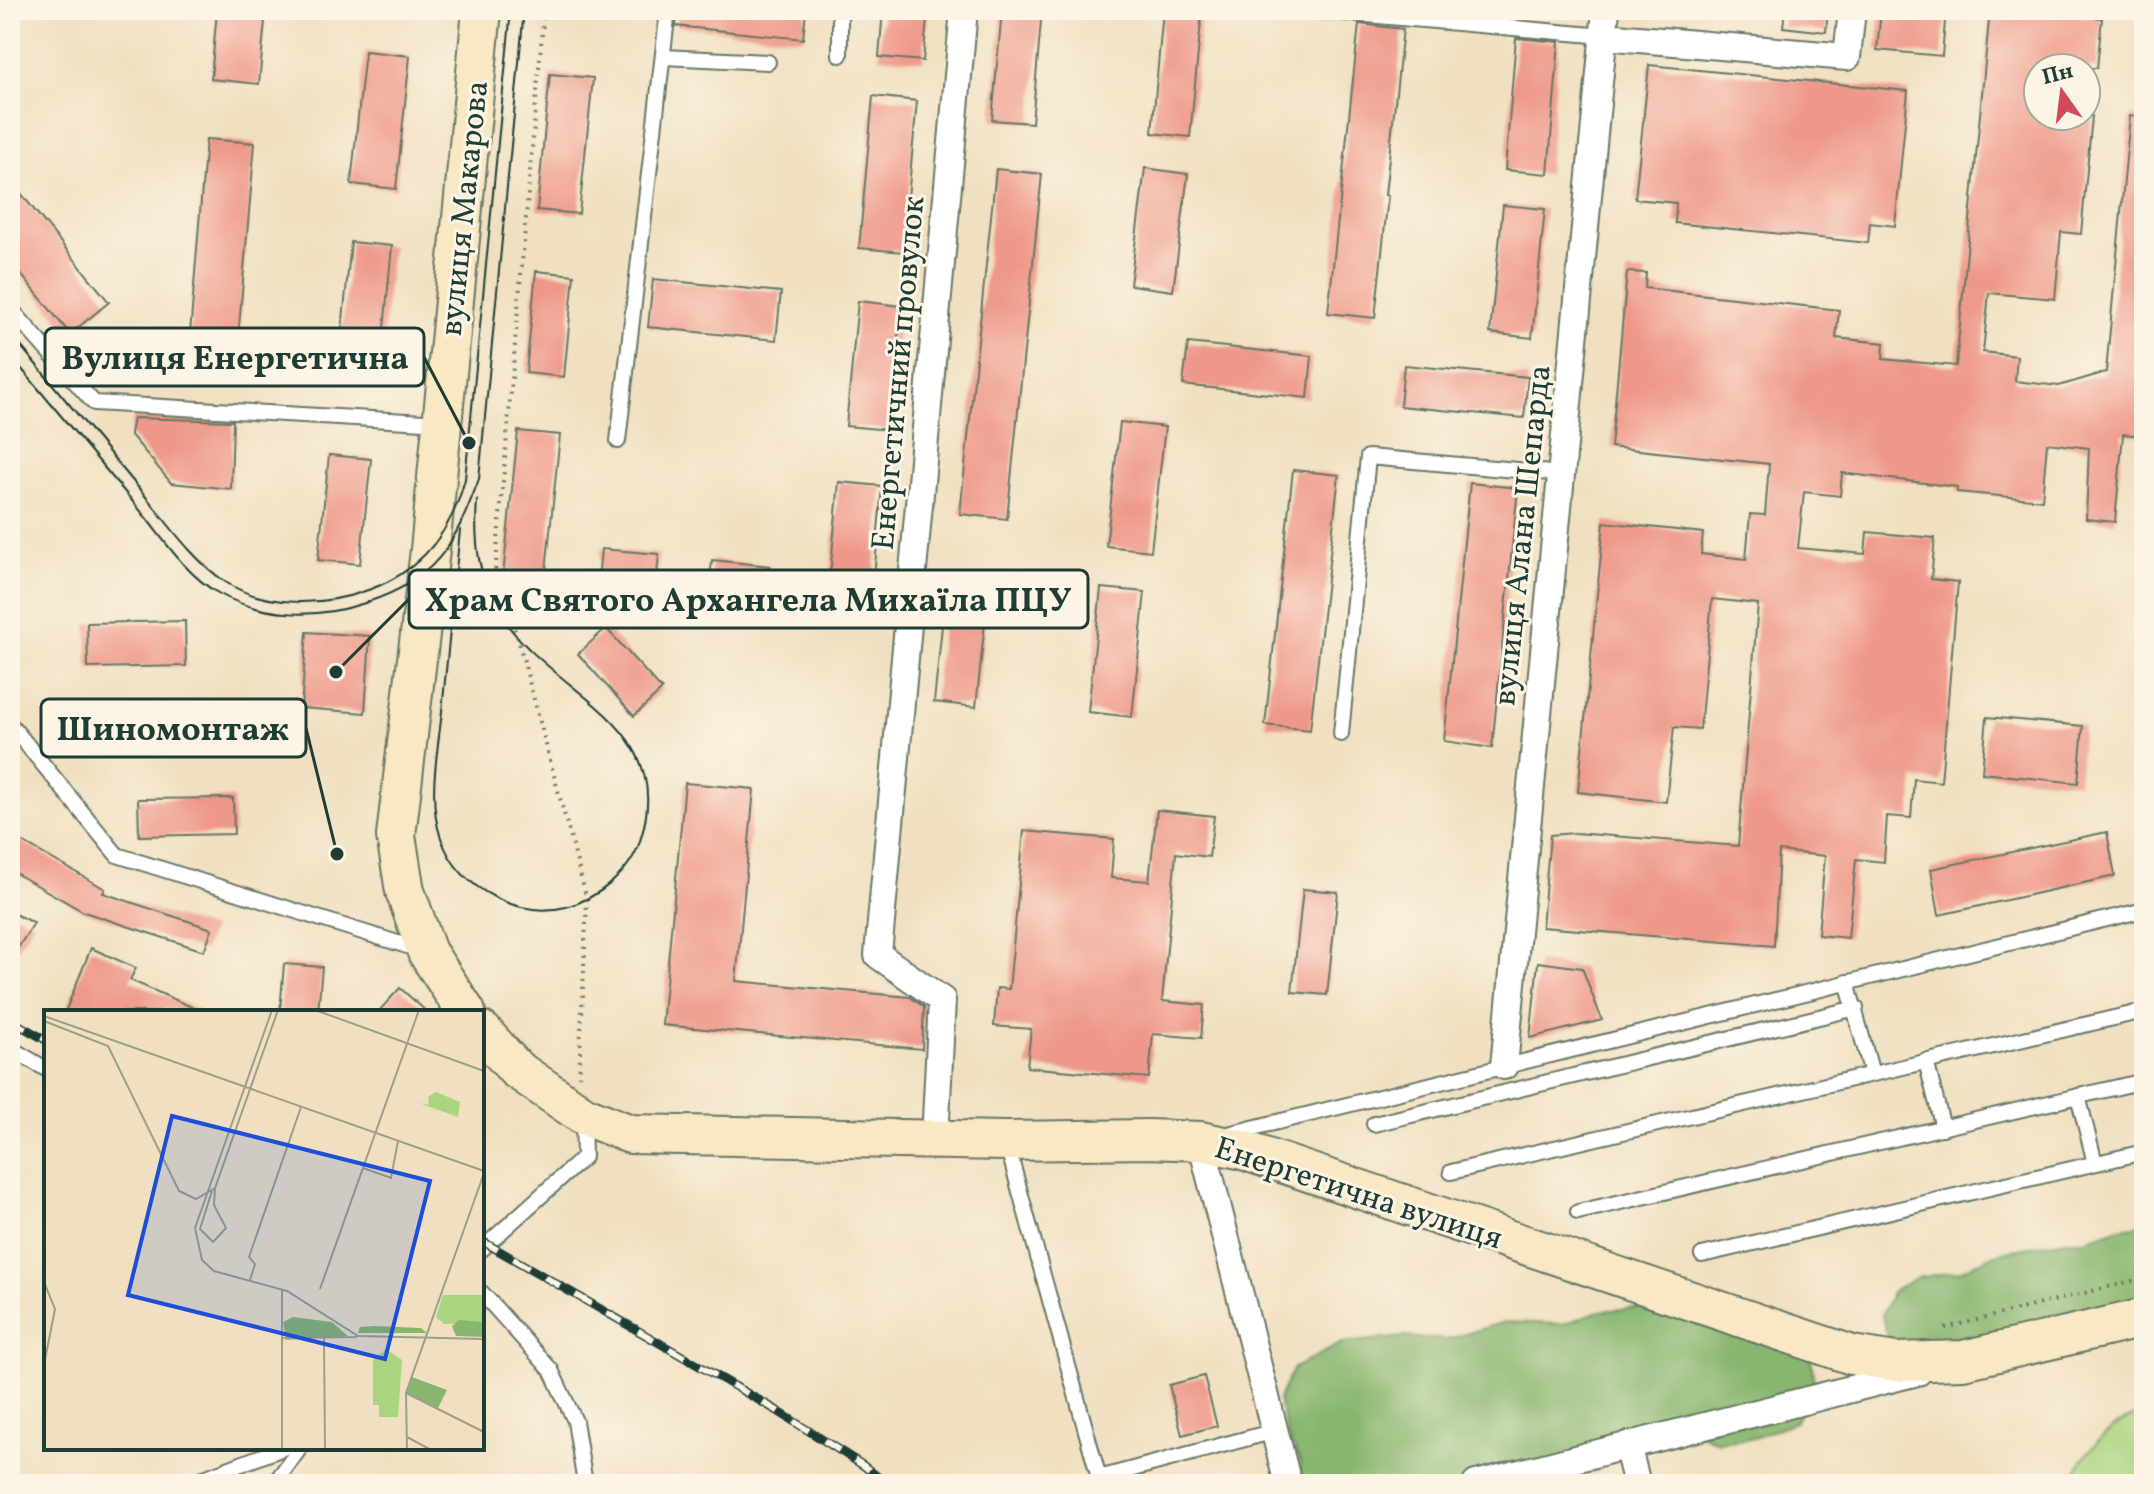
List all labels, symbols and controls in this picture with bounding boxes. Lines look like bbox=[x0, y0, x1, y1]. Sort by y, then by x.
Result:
north arrow bbox=[2022, 52, 2102, 132]
text: Пн bbox=[2039, 56, 2077, 94]
street label: вулиця Макарова bbox=[431, 78, 501, 338]
street label: Енергетичний провулок bbox=[863, 194, 937, 552]
callout: Вулиця Енергетична bbox=[45, 328, 424, 386]
text: Вулиця Енергетична bbox=[61, 337, 409, 384]
street label: вулиця Алана Шепарда bbox=[1484, 363, 1564, 708]
callout: Храм Святого Архангела Михаїла ПЦУ bbox=[409, 570, 1088, 628]
text: Храм Святого Архангела Михаїла ПЦУ bbox=[425, 579, 1071, 626]
callout: Шиномонтаж bbox=[41, 699, 306, 757]
text: Шиномонтаж bbox=[57, 708, 289, 755]
inset map bbox=[44, 1010, 484, 1450]
street label: Енергетична вулиця bbox=[1209, 1128, 1508, 1262]

